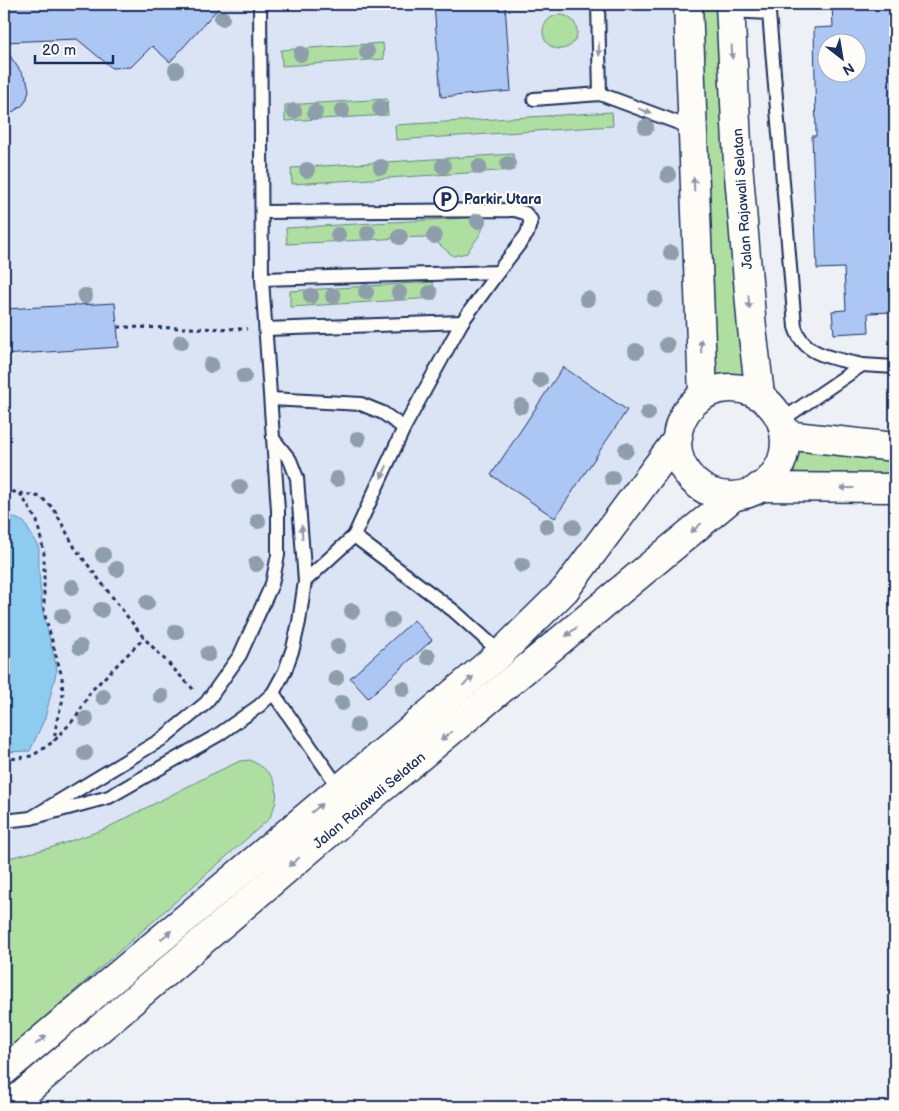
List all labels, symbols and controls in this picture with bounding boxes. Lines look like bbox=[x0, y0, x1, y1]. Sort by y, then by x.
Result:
scale bar bbox=[35, 32, 112, 64]
north arrow bbox=[816, 32, 866, 82]
text: 20 m bbox=[42, 41, 76, 60]
one-way arrow bbox=[595, 41, 603, 57]
one-way arrow bbox=[729, 45, 737, 61]
text: N bbox=[840, 59, 857, 79]
one-way arrow bbox=[638, 108, 653, 115]
street label: Jalan Rajawali Selatan bbox=[729, 128, 756, 270]
one-way arrow bbox=[690, 176, 698, 192]
parking icon: Parkir Utara bbox=[433, 186, 459, 212]
place label: Parkir Utara bbox=[464, 191, 542, 208]
one-way arrow bbox=[746, 294, 754, 310]
one-way arrow bbox=[697, 338, 705, 354]
one-way arrow bbox=[379, 465, 387, 479]
one-way arrow bbox=[838, 484, 854, 492]
one-way arrow bbox=[690, 523, 703, 534]
one-way arrow bbox=[297, 524, 305, 540]
one-way arrow bbox=[565, 627, 578, 638]
one-way arrow bbox=[461, 675, 474, 686]
one-way arrow bbox=[440, 730, 453, 741]
street label: Jalan Rajawali Selatan bbox=[310, 748, 429, 852]
one-way arrow bbox=[310, 802, 322, 814]
one-way arrow bbox=[288, 857, 301, 868]
one-way arrow bbox=[159, 929, 171, 941]
one-way arrow bbox=[34, 1034, 47, 1045]

